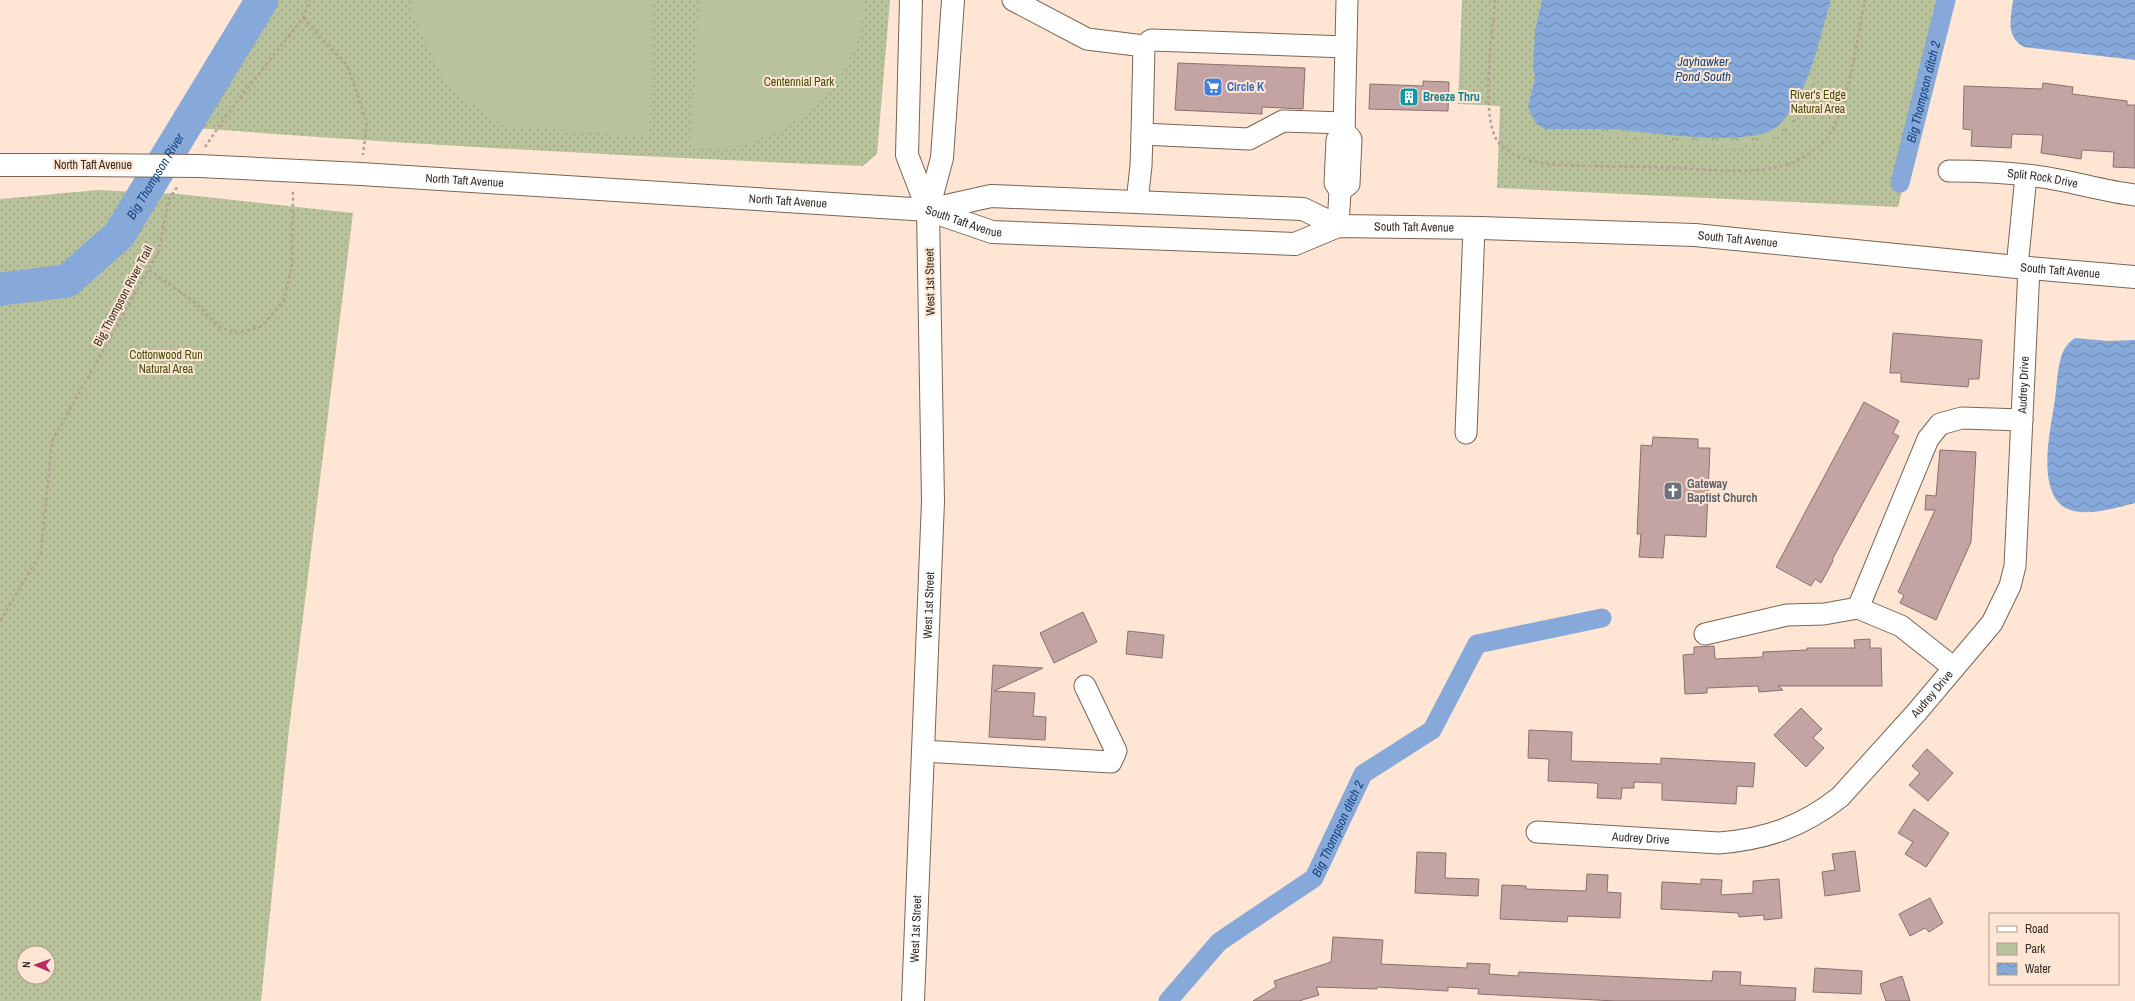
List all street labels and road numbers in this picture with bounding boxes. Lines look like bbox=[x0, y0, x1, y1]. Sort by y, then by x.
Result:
street label: North Taft Avenue bbox=[54, 157, 132, 173]
street label: Split Rock Drive bbox=[2007, 165, 2080, 192]
street label: North Taft Avenue bbox=[425, 170, 504, 191]
street label: North Taft Avenue bbox=[748, 191, 828, 212]
street label: South Taft Avenue bbox=[923, 202, 1002, 240]
street label: South Taft Avenue bbox=[1374, 219, 1454, 236]
street label: South Taft Avenue bbox=[1697, 227, 1778, 251]
street label: Big Thompson River Trail bbox=[90, 243, 156, 349]
street label: West 1st Street bbox=[921, 248, 939, 316]
street label: South Taft Avenue bbox=[2020, 259, 2101, 282]
street label: Audrey Drive bbox=[2014, 356, 2033, 415]
street label: West 1st Street bbox=[919, 571, 938, 639]
street label: Audrey Drive bbox=[1907, 667, 1957, 722]
street label: Audrey Drive bbox=[1611, 828, 1670, 848]
street label: West 1st Street bbox=[907, 895, 925, 963]

